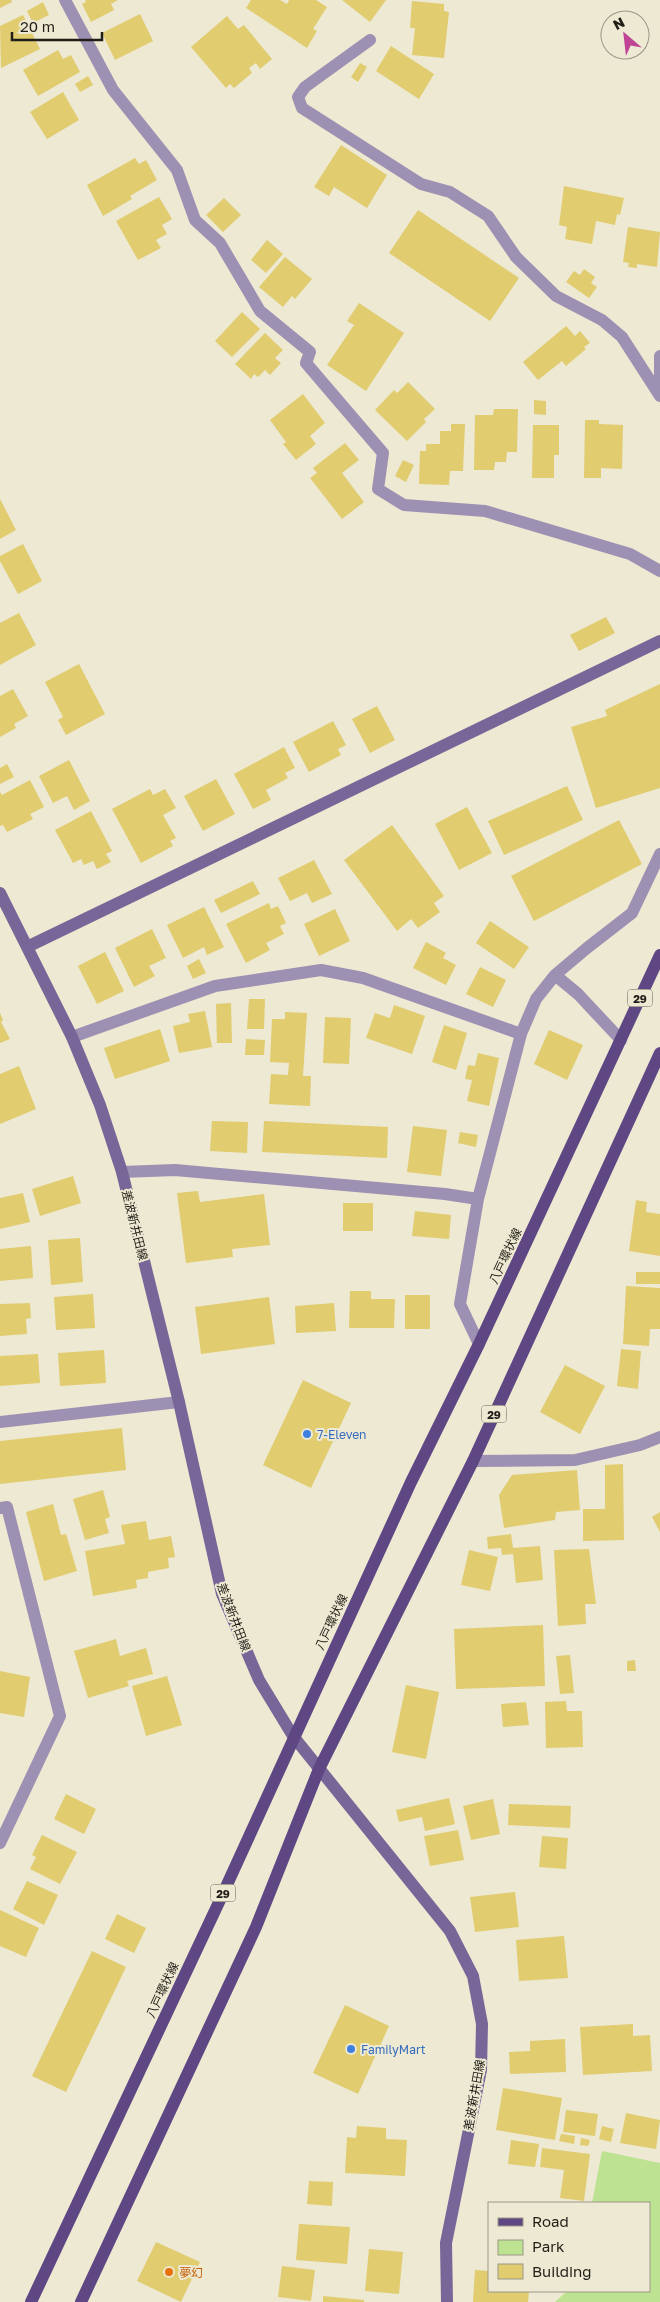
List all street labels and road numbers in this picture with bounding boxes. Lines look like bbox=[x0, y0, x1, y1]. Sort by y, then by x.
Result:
road number: 29 bbox=[628, 990, 652, 1006]
street label: 差波新井田線 bbox=[119, 1188, 151, 1262]
street label: 八戸環状線 bbox=[486, 1226, 524, 1286]
road number: 29 bbox=[482, 1406, 506, 1422]
street label: 差波新井田線 bbox=[214, 1581, 254, 1653]
street label: 八戸環状線 bbox=[312, 1592, 350, 1652]
road number: 29 bbox=[210, 1885, 236, 1902]
street label: 八戸環状線 bbox=[143, 1960, 181, 2020]
street label: 差波新井田線 bbox=[460, 2058, 488, 2132]

